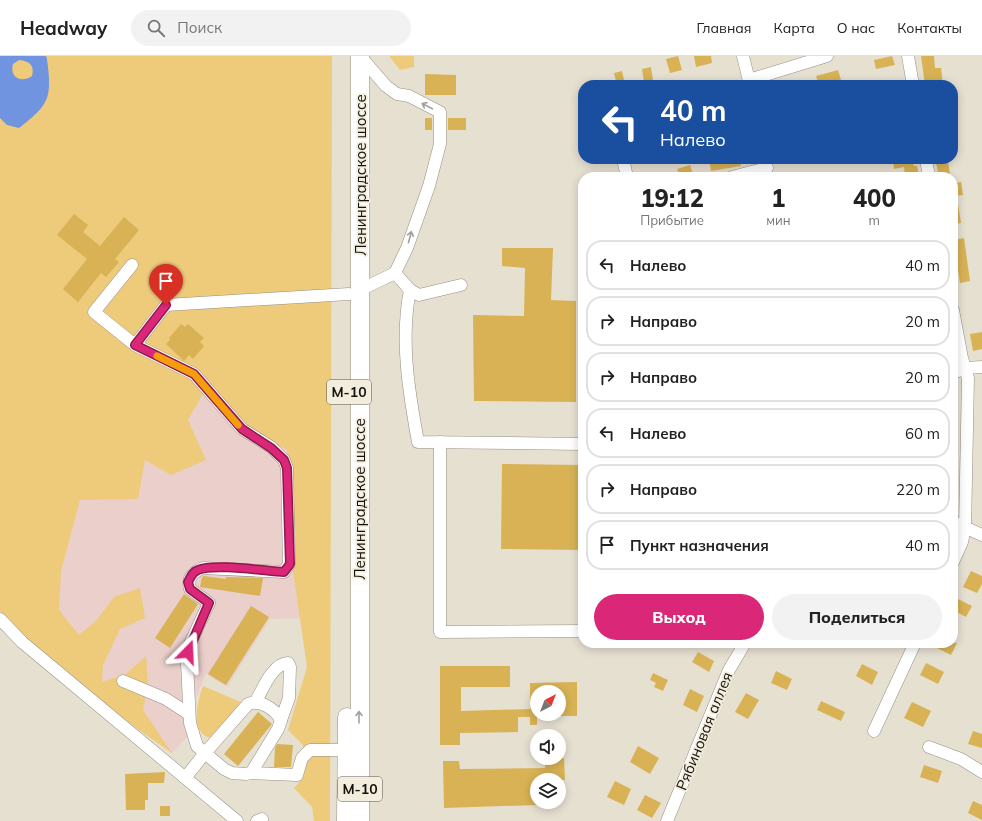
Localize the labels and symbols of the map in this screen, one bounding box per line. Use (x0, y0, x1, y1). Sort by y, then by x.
street label: Ленинградское шоссе (351, 94, 370, 256)
one-way arrow (421, 101, 433, 109)
one-way arrow (407, 231, 414, 244)
pin (149, 264, 183, 305)
road number: М-10 (327, 380, 371, 404)
street label: Ленинградское шоссе (350, 418, 369, 580)
position arrow (167, 631, 209, 673)
street label: Рябиновая аллея (672, 669, 736, 793)
north arrow (530, 685, 566, 721)
one-way arrow (355, 711, 363, 724)
road number: М-10 (338, 777, 382, 801)

